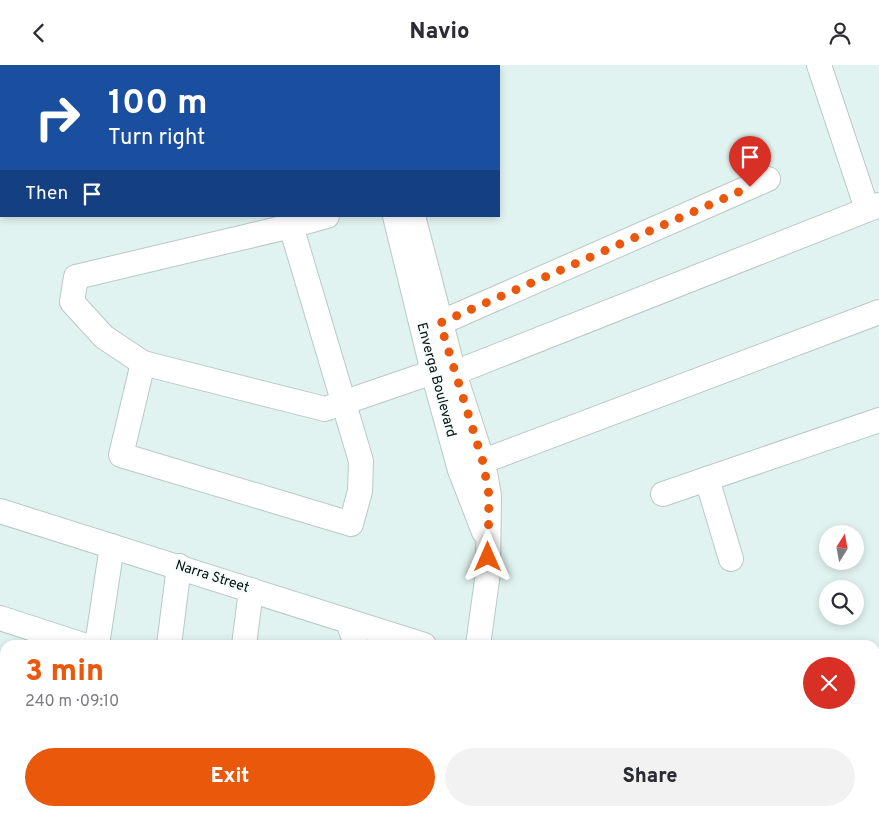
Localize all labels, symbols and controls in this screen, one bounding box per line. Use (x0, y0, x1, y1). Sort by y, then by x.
icon: back (25, 19, 53, 47)
text: Navio (410, 19, 469, 46)
icon: person (826, 19, 854, 47)
text: 100 m (108, 82, 208, 126)
icon: right (25, 85, 90, 150)
text: Turn right (108, 125, 205, 152)
pin (729, 136, 771, 187)
icon: arrive (736, 143, 764, 171)
icon: arrive (78, 180, 106, 208)
text: Then (25, 182, 68, 206)
street label: Enverga Boulevard (413, 321, 459, 439)
north arrow (819, 525, 864, 570)
map controls (819, 525, 864, 625)
position arrow (461, 530, 513, 582)
street label: Narra Street (173, 557, 251, 597)
button: search (819, 580, 864, 625)
text: 3 min (25, 654, 104, 691)
button: close (803, 657, 855, 709)
text: 240 m · 09:10 (25, 692, 119, 712)
button: Exit (25, 748, 435, 806)
button: Share (445, 748, 855, 806)

